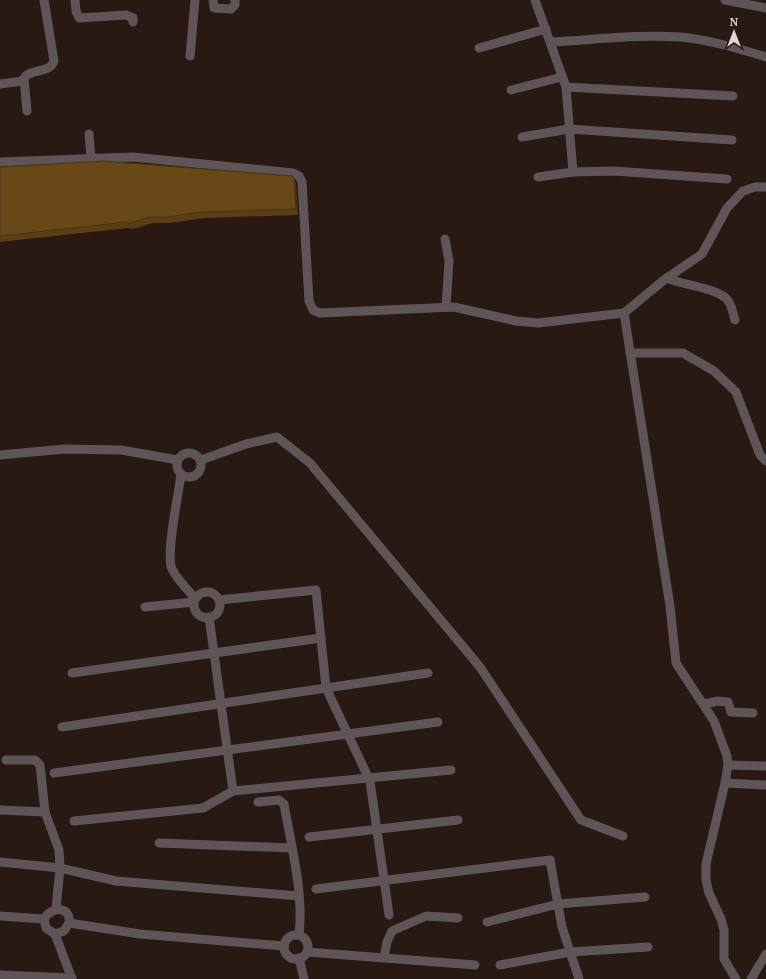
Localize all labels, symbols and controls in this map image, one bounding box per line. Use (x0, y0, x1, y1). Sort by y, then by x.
north arrow (714, 12, 754, 52)
text: N (730, 15, 739, 29)

